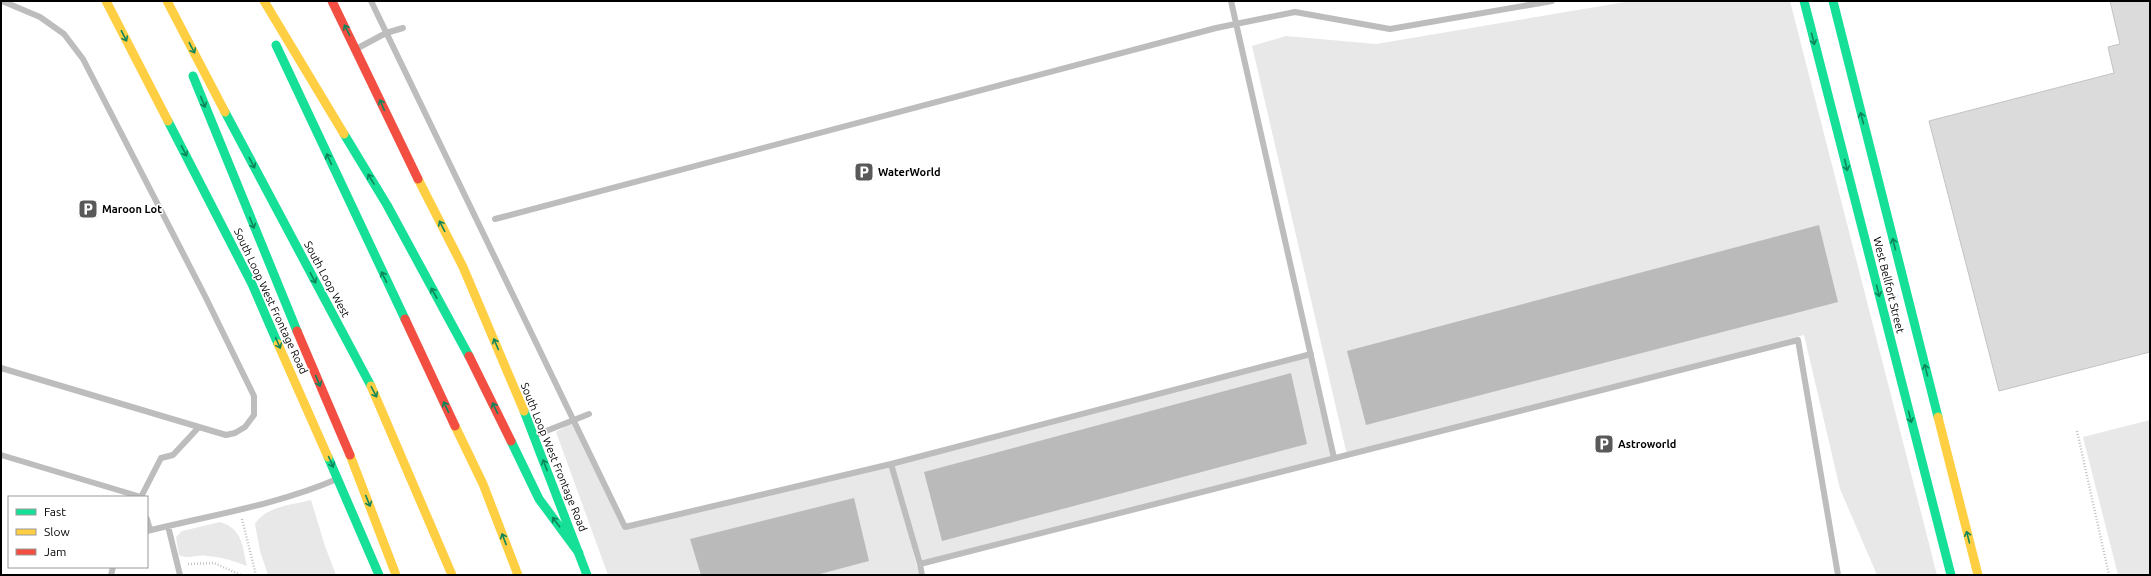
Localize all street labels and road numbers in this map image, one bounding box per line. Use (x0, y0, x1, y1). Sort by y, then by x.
street label: South Loop West Frontage Road (232, 226, 310, 376)
street label: West Bellfort Street (1871, 236, 1907, 335)
street label: South Loop West (302, 239, 352, 320)
street label: South Loop West Frontage Road (519, 381, 589, 533)

